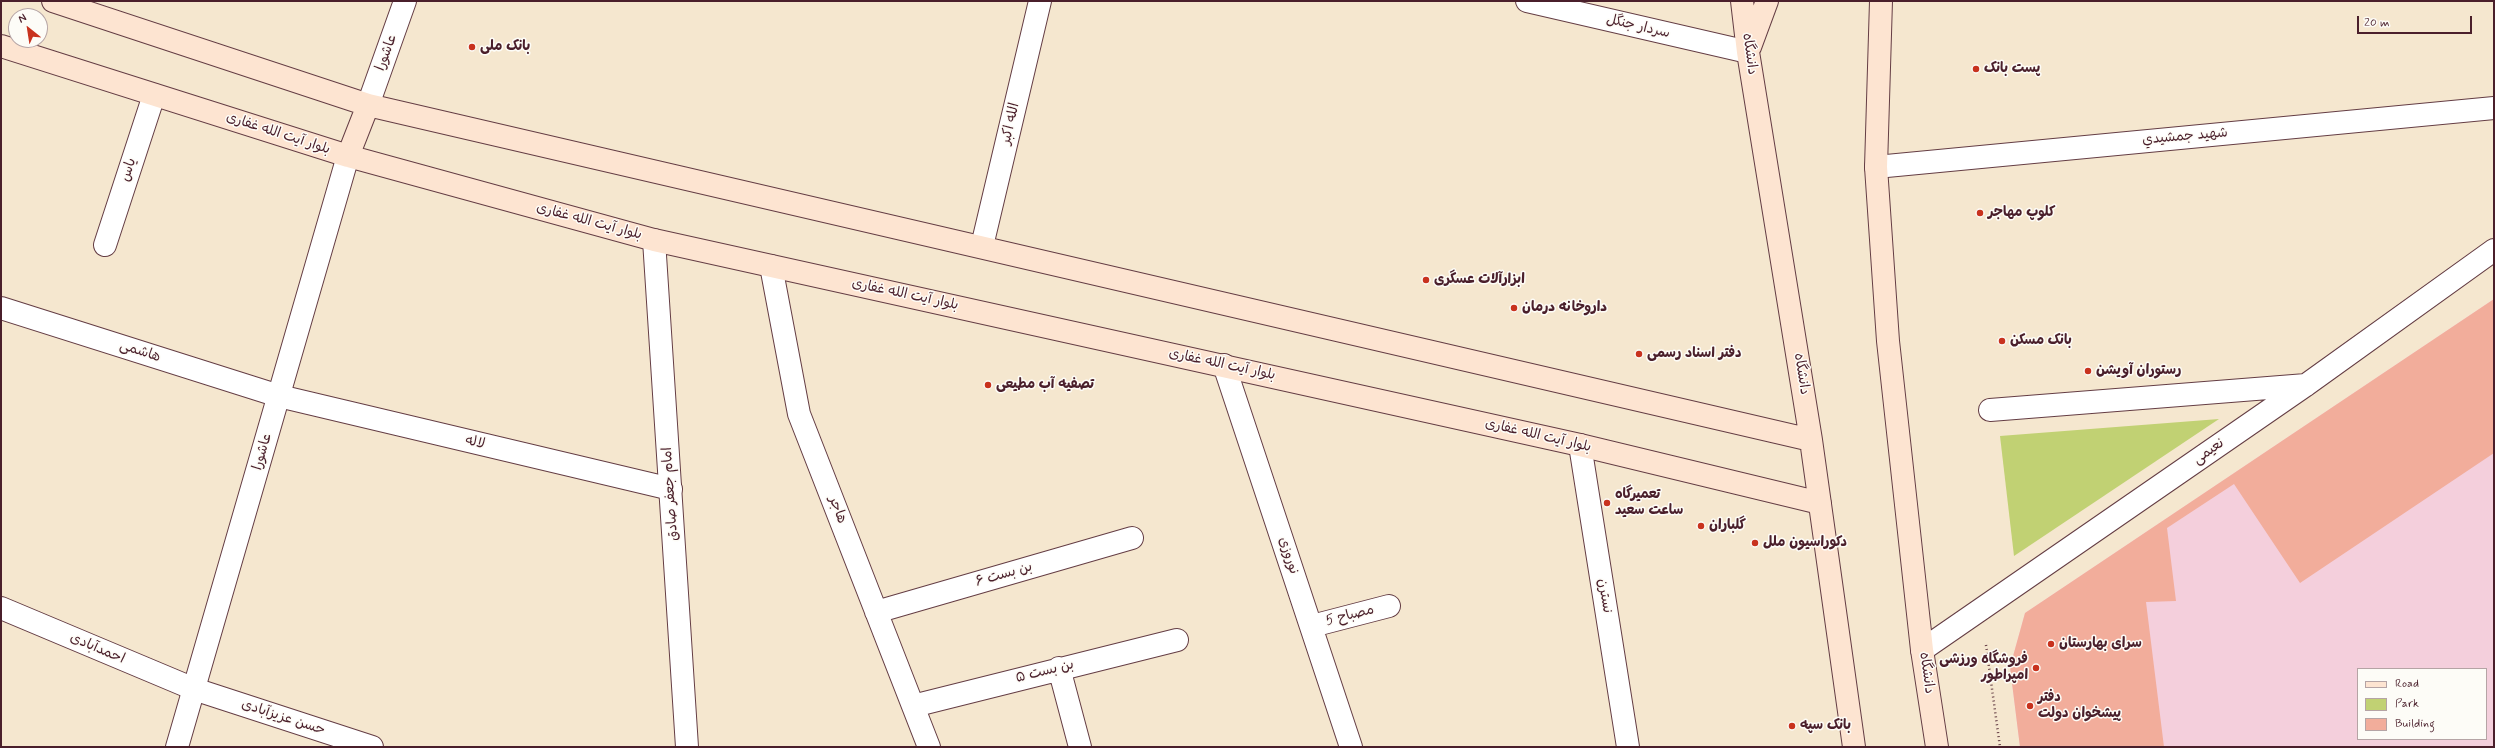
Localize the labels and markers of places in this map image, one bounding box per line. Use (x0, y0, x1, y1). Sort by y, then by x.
place label: بانک ملی (480, 39, 530, 55)
marker: بانک ملی (467, 42, 477, 52)
place label: پست بانک (1984, 61, 2040, 77)
marker: پست بانک (1971, 64, 1981, 74)
place label: کلوپ مهاجر (1988, 205, 2055, 221)
marker: کلوپ مهاجر (1975, 208, 1985, 218)
place label: ابزارآلات عسگری (1434, 272, 1525, 288)
marker: ابزارآلات عسگری (1421, 275, 1431, 285)
place label: داروخانه درمان (1522, 300, 1607, 316)
marker: داروخانه درمان (1509, 303, 1519, 313)
place label: بانک مسکن (2010, 333, 2072, 349)
marker: بانک مسکن (1997, 336, 2007, 346)
place label: دفتر اسناد رسمی (1647, 346, 1742, 362)
marker: دفتر اسناد رسمی (1634, 349, 1644, 359)
place label: رستوران آویشن (2096, 363, 2181, 379)
marker: رستوران آویشن (2083, 366, 2093, 376)
place label: تصفیه آب مطیعی (996, 377, 1094, 393)
marker: تصفیه آب مطیعی (983, 380, 993, 390)
place label: تعمیرگاه ساعت سعید (1615, 487, 1683, 520)
marker: تعمیرگاه ساعت سعید (1602, 498, 1612, 508)
place label: گلباران (1709, 518, 1746, 534)
marker: گلباران (1696, 521, 1706, 531)
place label: دکوراسیون ملل (1763, 535, 1847, 551)
marker: دکوراسیون ملل (1750, 538, 1760, 548)
place label: سرای بهارستان (2059, 636, 2142, 652)
marker: سرای بهارستان (2046, 639, 2056, 649)
place label: فروشگاه ورزشی امپراطور (1939, 652, 2028, 684)
marker: فروشگاه ورزشی امپراطور (2031, 663, 2041, 673)
place label: دفتر پیشخوان دولت (2038, 690, 2121, 722)
marker: دفتر پیشخوان دولت (2025, 701, 2035, 711)
place label: بانک سپه (1800, 718, 1851, 734)
marker: بانک سپه (1787, 721, 1797, 731)

